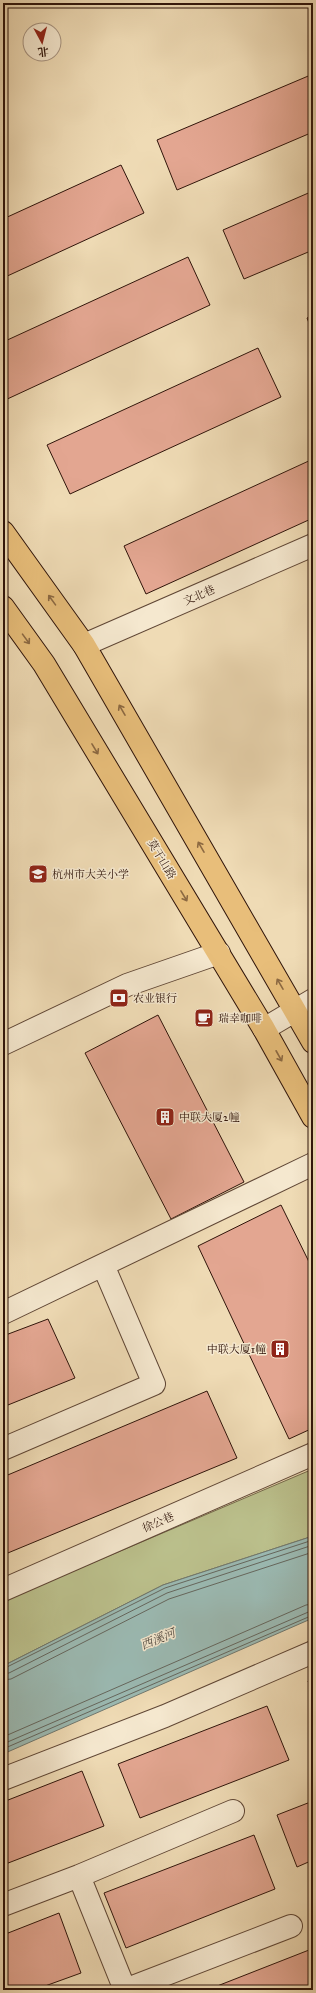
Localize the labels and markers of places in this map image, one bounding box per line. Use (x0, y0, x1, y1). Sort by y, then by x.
school or university icon: 杭州市大关小学 (27, 863, 49, 885)
place label: 杭州市大关小学 (52, 868, 129, 881)
bank icon: 农业银行 (108, 987, 130, 1009)
place label: 农业银行 (133, 992, 177, 1005)
cafe icon: 瑞幸咖啡 (193, 1007, 215, 1029)
place label: 瑞幸咖啡 (218, 1012, 262, 1025)
building icon: 中联大厦2幢 (154, 1106, 176, 1128)
place label: 中联大厦2幢 (179, 1111, 239, 1124)
building icon: 中联大厦1幢 (269, 1338, 291, 1360)
place label: 中联大厦1幢 (207, 1343, 266, 1356)

